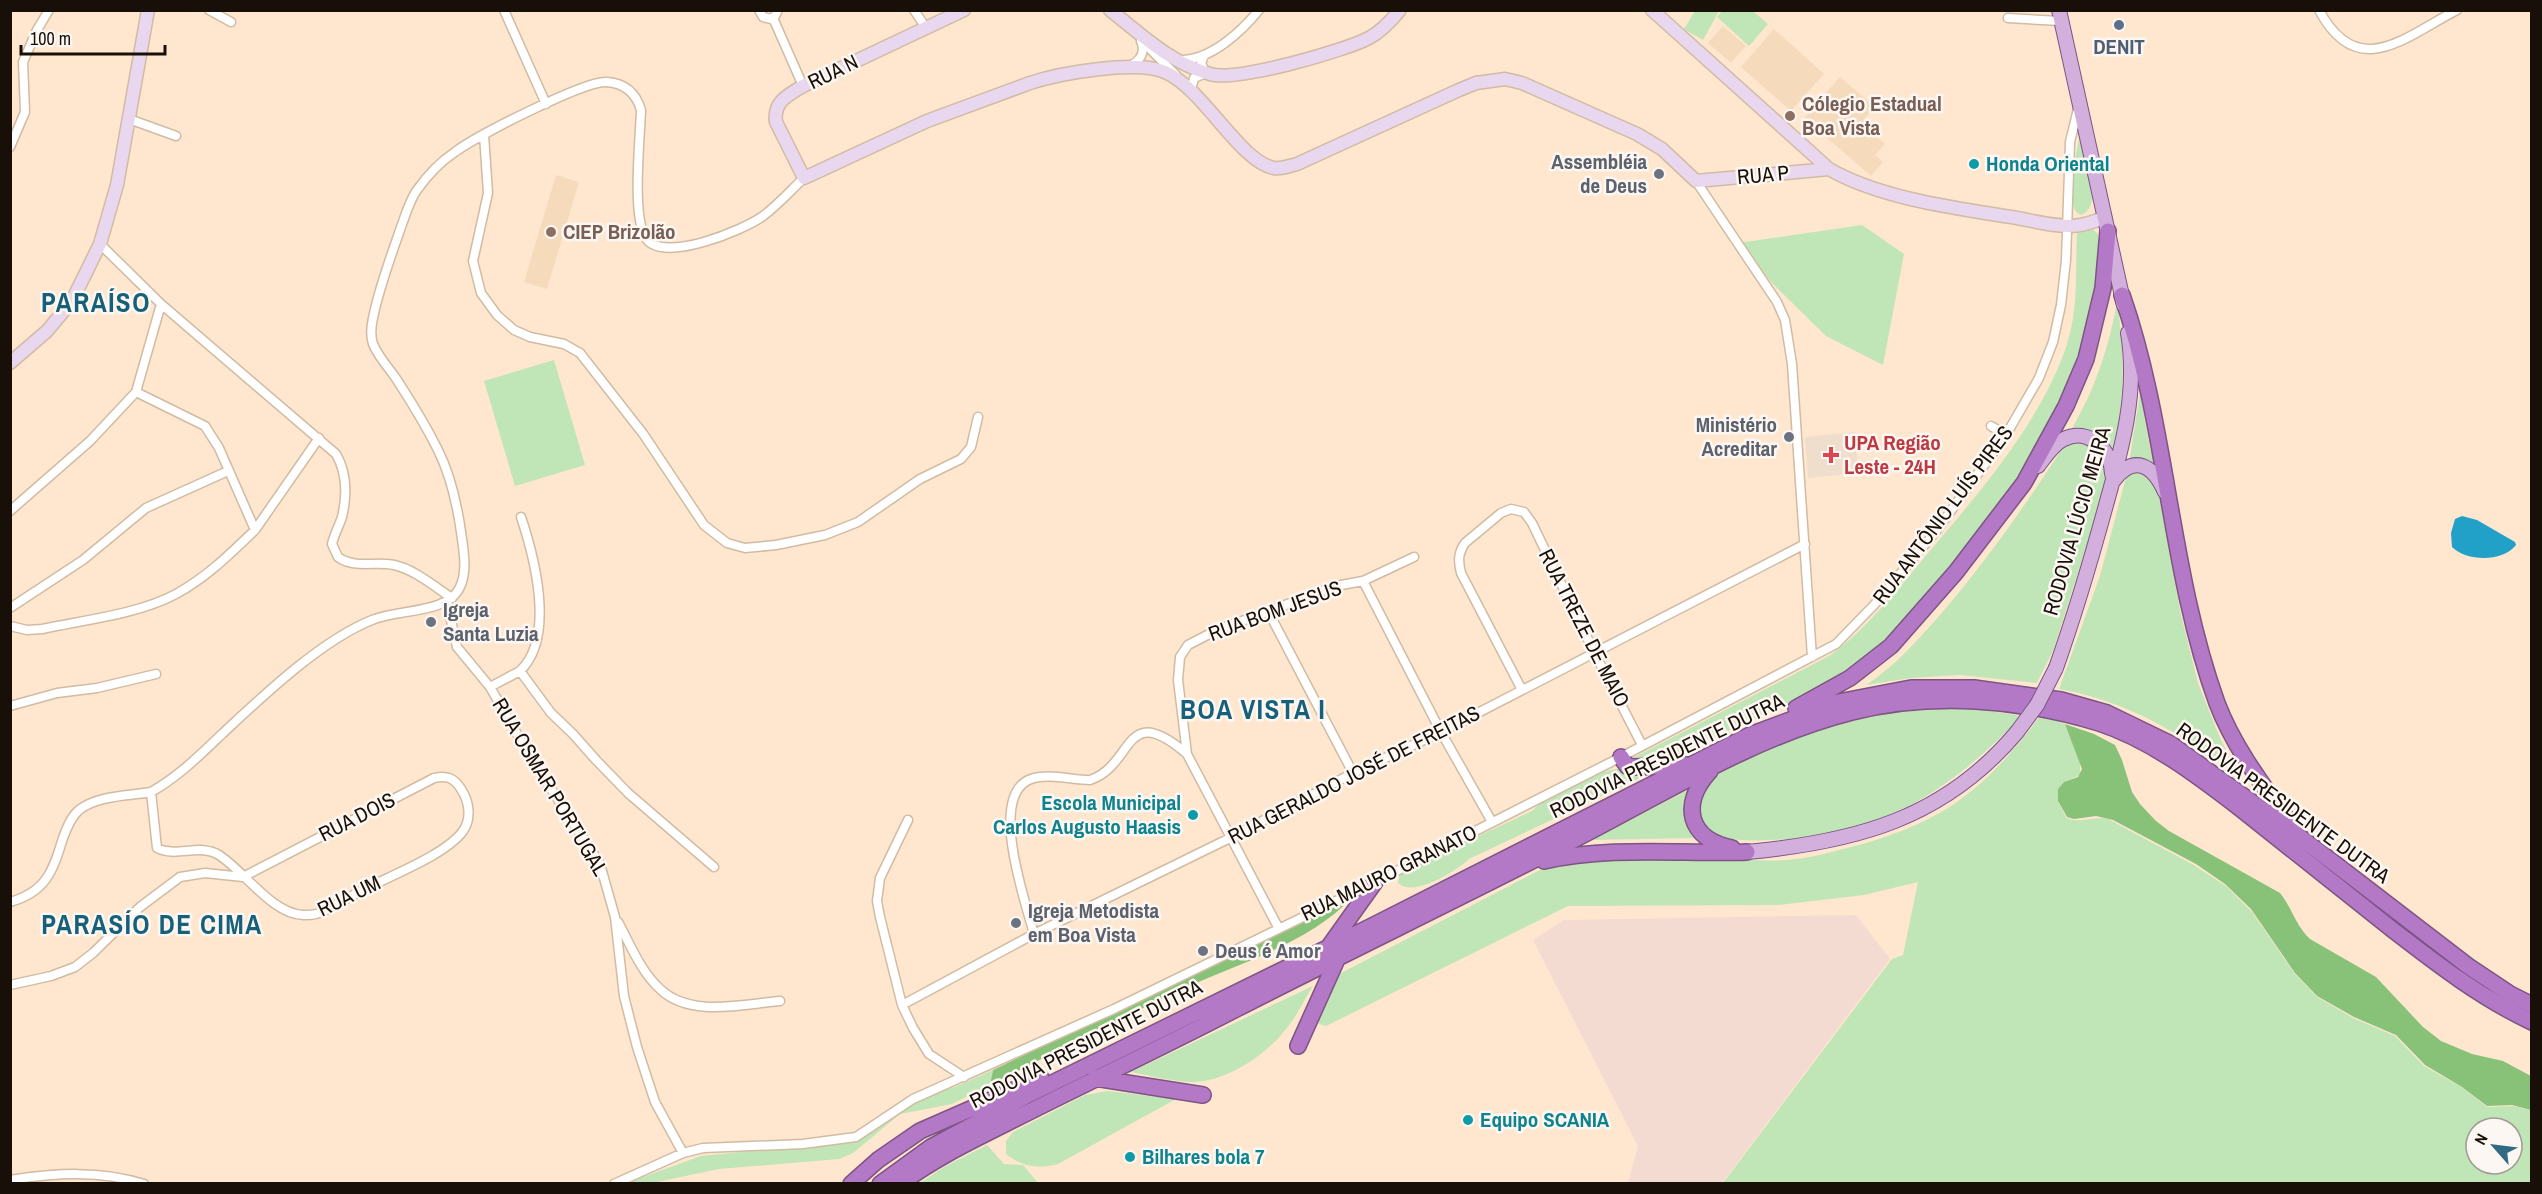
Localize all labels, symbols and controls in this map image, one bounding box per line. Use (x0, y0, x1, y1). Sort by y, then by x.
scale bar (21, 18, 165, 56)
marker: DENIT (2112, 18, 2126, 32)
text: 100 m (30, 26, 71, 51)
place label: DENIT (2093, 32, 2145, 61)
street label: RUA N (803, 47, 863, 96)
place label: Cólegio Estadual Boa Vista (1802, 89, 1942, 142)
marker: Cólegio Estadual Boa Vista (1783, 109, 1797, 123)
place label: Assembléia de Deus (1551, 147, 1647, 200)
place label: Honda Oriental (1986, 149, 2109, 178)
marker: Honda Oriental (1967, 157, 1981, 171)
street label: RUA P (1736, 158, 1790, 191)
marker: Assembléia de Deus (1652, 167, 1666, 181)
place label: CIEP Brizolão (563, 217, 676, 246)
marker: CIEP Brizolão (544, 225, 558, 239)
district label: PARAÍSO (41, 284, 151, 320)
place label: Ministério Acreditar (1696, 410, 1777, 463)
street label: RUA ANTÔNIO LUÍS PIRES (1866, 419, 2019, 610)
street label: RODOVIA LÚCIO MEIRA (2036, 423, 2118, 619)
place label: UPA Região Leste - 24H (1844, 428, 1941, 481)
marker: Ministério Acreditar (1782, 430, 1796, 444)
marker: UPA Região Leste - 24H (1822, 446, 1840, 464)
street label: RUA TREZE DE MAIO (1532, 544, 1637, 712)
street label: RUA BOM JESUS (1204, 573, 1345, 648)
place label: Igreja Santa Luzia (443, 595, 539, 648)
marker: Igreja Santa Luzia (424, 615, 438, 629)
street label: RODOVIA PRESIDENTE DUTRA (1545, 686, 1789, 825)
district label: BOA VISTA I (1180, 691, 1326, 727)
street label: RUA OSMAR PORTUGAL (486, 692, 615, 881)
street label: RUA GERALDO JOSÉ DE FREITAS (1223, 698, 1485, 851)
street label: RODOVIA PRESIDENTE DUTRA (2171, 715, 2396, 890)
street label: RUA DOIS (314, 785, 400, 848)
place label: Escola Municipal Carlos Augusto Haasis (993, 788, 1181, 841)
marker: Escola Municipal Carlos Augusto Haasis (1186, 808, 1200, 822)
street label: RUA MAURO GRANATO (1296, 817, 1482, 928)
street label: RUA UM (312, 868, 385, 923)
place label: Igreja Metodista em Boa Vista (1028, 896, 1160, 949)
district label: PARASÍO DE CIMA (41, 906, 263, 942)
marker: Igreja Metodista em Boa Vista (1009, 916, 1023, 930)
place label: Deus é Amor (1215, 936, 1321, 965)
marker: Deus é Amor (1196, 944, 1210, 958)
street label: RODOVIA PRESIDENTE DUTRA (965, 972, 1207, 1115)
place label: Equipo SCANIA (1480, 1105, 1610, 1134)
marker: Equipo SCANIA (1461, 1113, 1475, 1127)
north arrow (2464, 1116, 2524, 1176)
text: N (2469, 1130, 2493, 1148)
place label: Bilhares bola 7 (1142, 1142, 1265, 1171)
marker: Bilhares bola 7 (1123, 1150, 1137, 1164)

